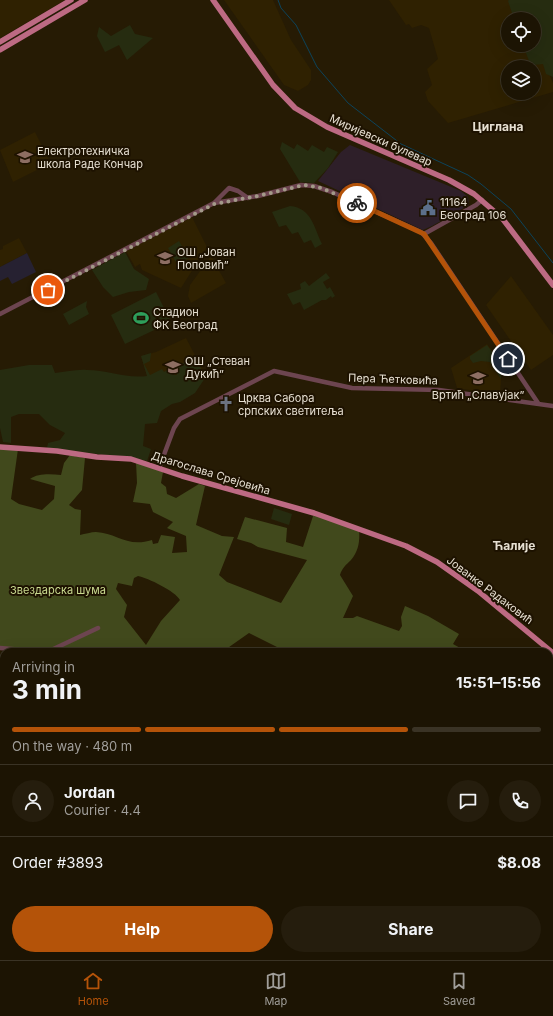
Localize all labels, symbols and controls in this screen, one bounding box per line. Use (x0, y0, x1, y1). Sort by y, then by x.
map controls (501, 12, 541, 100)
button: locate (501, 12, 541, 52)
button: layers (501, 60, 541, 100)
street label: Миријевски булевар (328, 111, 435, 169)
district label: Циглана (473, 119, 523, 134)
place label: Електротехничка школа Раде Кончар (37, 144, 143, 171)
school or university icon: Електротехничка школа Раде Кончар (16, 148, 34, 166)
courier (337, 183, 377, 223)
icon: bike (346, 192, 368, 214)
place label: 11164 Београд 106 (440, 195, 507, 222)
public building icon: 11164 Београд 106 (419, 199, 437, 217)
place label: ОШ „Јован Поповић” (177, 245, 235, 272)
school or university icon: ОШ „Јован Поповић” (156, 249, 174, 267)
pin (31, 273, 65, 307)
icon: bag (37, 279, 59, 301)
place label: Стадион ФК Београд (153, 305, 218, 332)
sports icon: Стадион ФК Београд (132, 309, 150, 327)
pin (491, 342, 525, 376)
icon: home (497, 348, 519, 370)
place label: ОШ „Стеван Дукић” (185, 354, 250, 381)
school or university icon: ОШ „Стеван Дукић” (164, 358, 182, 376)
school or university icon: Вртић „Славујак” (469, 369, 487, 387)
street label: Пера Ћетковића (348, 370, 438, 388)
place label: Вртић „Славујак” (432, 388, 524, 402)
place label: Црква Сабора српских светитеља (238, 391, 344, 418)
church icon: Црква Сабора српских светитеља (217, 395, 235, 413)
street label: Драгослава Срејовића (150, 448, 272, 498)
district label: Ћалије (493, 538, 535, 553)
street label: Јованке Радаковић (444, 553, 536, 627)
park label: Звездарска шума (10, 583, 106, 597)
text: Arriving in (12, 659, 75, 675)
text: 15:51–15:56 (456, 673, 541, 692)
text: 3 min (12, 674, 82, 705)
text: On the way · 480 m (12, 738, 132, 754)
button: person (12, 780, 54, 822)
button: chat (447, 780, 489, 822)
button: phone (499, 780, 541, 822)
text: Jordan (64, 783, 115, 802)
text: Courier · 4.4 (64, 802, 141, 818)
text: Order #3893 (12, 853, 103, 872)
text: $8.08 (497, 853, 541, 872)
button: Help (12, 906, 273, 952)
button: Share (281, 906, 541, 952)
tab: Home (78, 970, 109, 1008)
tab: Map (264, 970, 287, 1008)
tab: Saved (443, 970, 475, 1008)

